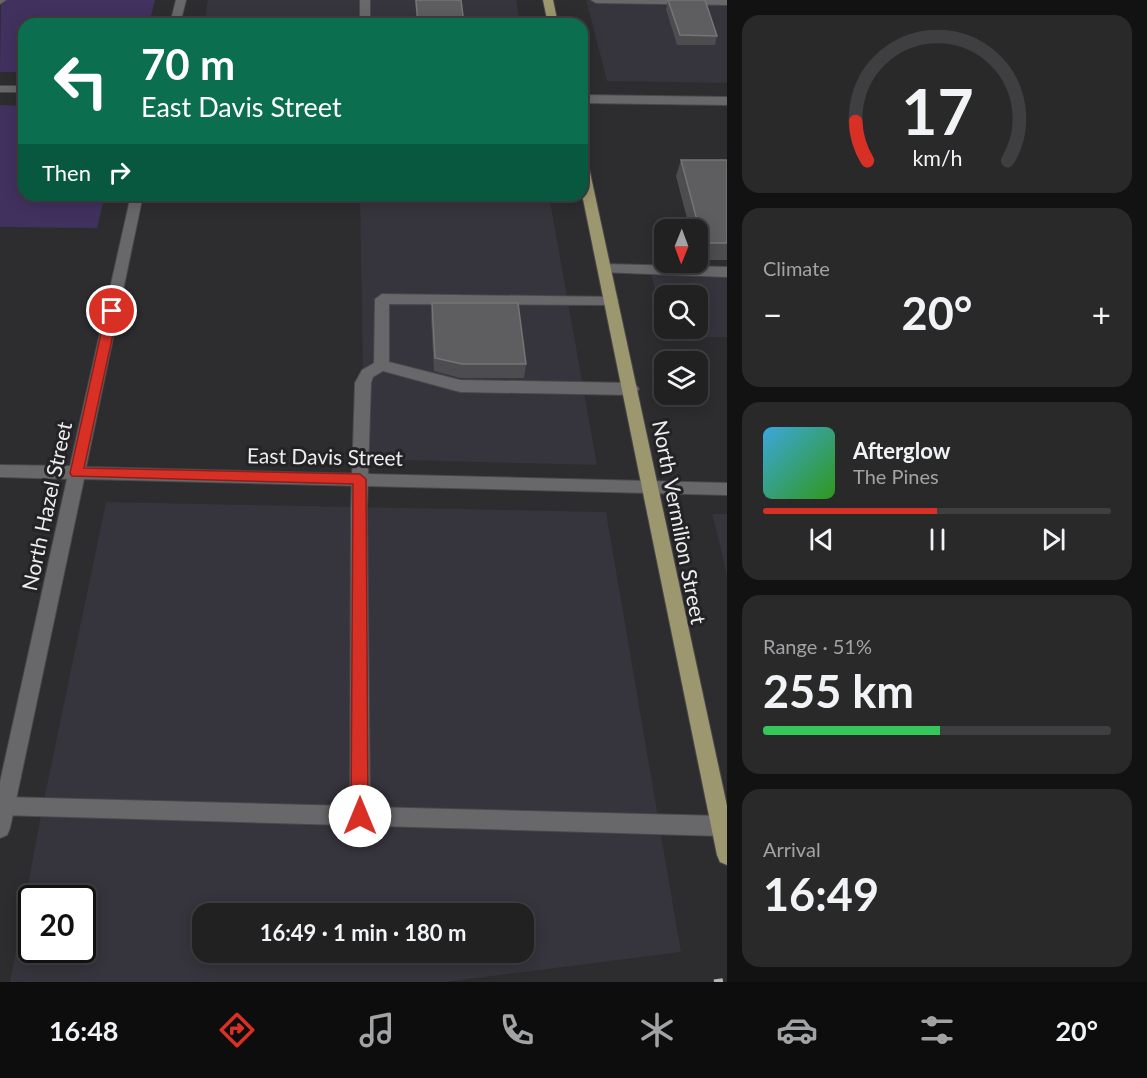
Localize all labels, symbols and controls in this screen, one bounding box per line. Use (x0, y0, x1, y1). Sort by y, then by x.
text: 70 m (141, 39, 235, 89)
icon: left (42, 42, 120, 120)
text: 17 (901, 73, 973, 148)
text: East Davis Street (141, 90, 342, 123)
text: km/h (912, 146, 962, 172)
icon: right (103, 156, 136, 189)
text: Then (42, 159, 91, 186)
north arrow (654, 219, 708, 273)
map controls (654, 219, 708, 405)
text: Climate (763, 256, 830, 280)
pin (86, 285, 137, 336)
button: search (654, 285, 708, 339)
text: 20° (902, 286, 972, 340)
icon: arrive (95, 294, 128, 327)
text: − (763, 294, 782, 334)
text: + (1092, 294, 1111, 334)
button: layers (654, 351, 708, 405)
street label: North Vermilion Street (648, 418, 712, 626)
street label: North Hazel Street (16, 419, 76, 593)
text: Afterglow (853, 437, 950, 464)
street label: East Davis Street (247, 442, 404, 470)
text: The Pines (853, 464, 939, 488)
icon: previous (805, 523, 838, 556)
icon: pause (921, 523, 954, 556)
icon: next (1037, 523, 1070, 556)
text: Range · 51% (763, 634, 872, 658)
text: 255 km (763, 664, 914, 718)
position arrow (328, 784, 392, 848)
text: Arrival (763, 837, 821, 861)
text: 16:49 (763, 867, 879, 921)
speed limit sign: 20 (18, 885, 96, 963)
text: 16:49 · 1 min · 180 m (260, 919, 466, 946)
icon: directions (216, 1009, 258, 1051)
icon: music (356, 1009, 398, 1051)
icon: phone (496, 1009, 538, 1051)
icon: climate (636, 1009, 678, 1051)
icon: car (776, 1009, 818, 1051)
icon: filters (916, 1009, 958, 1051)
text: 16:48 (49, 1014, 119, 1047)
text: 20° (1055, 1014, 1098, 1047)

